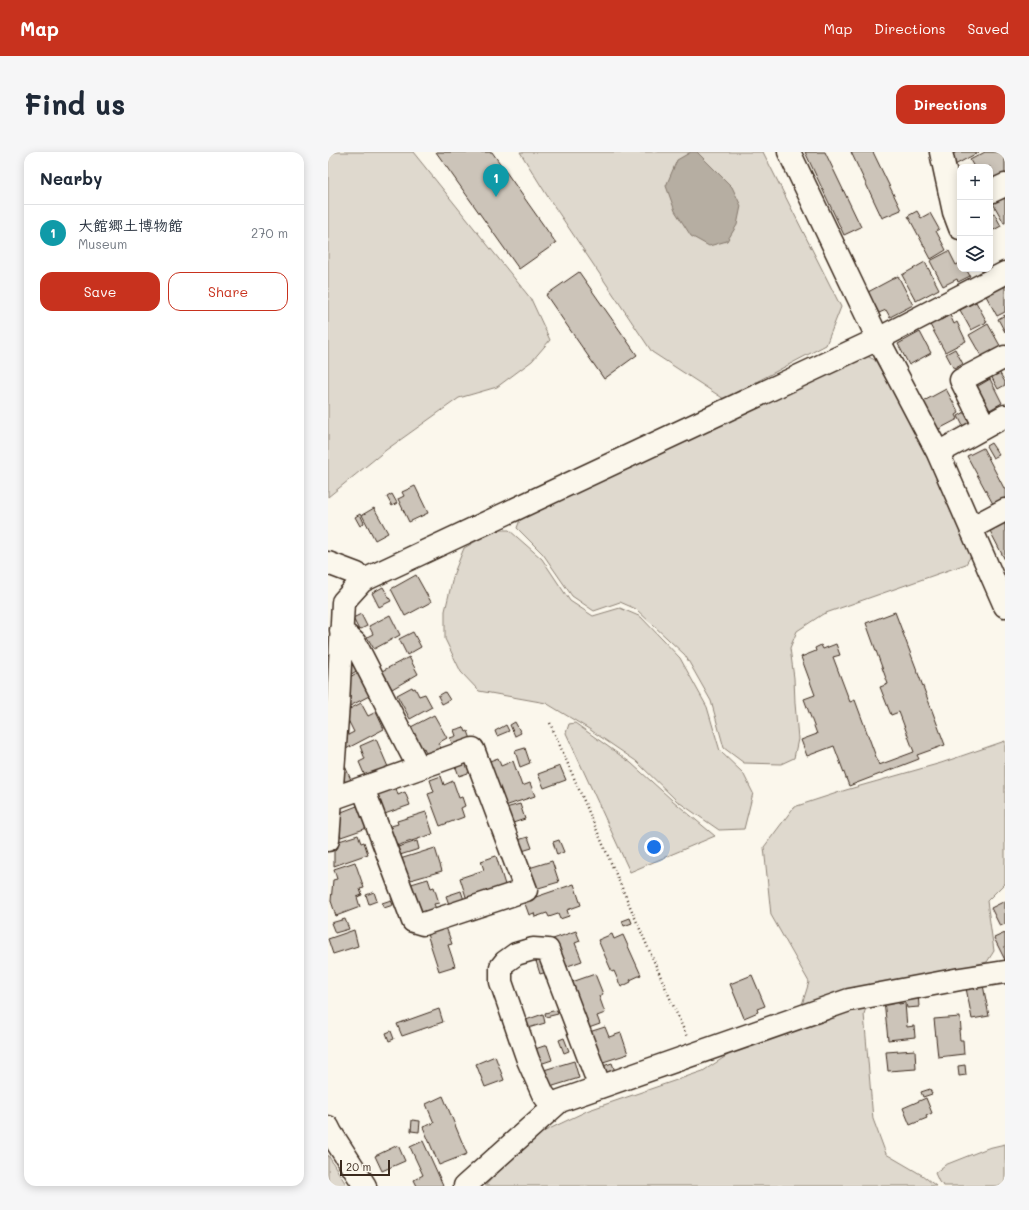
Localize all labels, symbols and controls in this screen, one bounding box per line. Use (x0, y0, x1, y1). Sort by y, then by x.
text: Map (20, 16, 59, 41)
text: Map (824, 19, 852, 38)
text: Directions (874, 19, 945, 38)
text: Saved (967, 19, 1009, 38)
button: Directions (896, 85, 1005, 124)
text: Find us (24, 86, 125, 122)
pin: 1 (483, 164, 509, 197)
map controls (957, 164, 993, 272)
button: + (957, 164, 993, 200)
text: Nearby (40, 167, 102, 189)
button: − (957, 200, 993, 236)
text: 大館郷土博物館 (78, 215, 183, 235)
text: 1 (50, 224, 56, 241)
text: 270 m (251, 224, 288, 241)
text: Museum (78, 235, 127, 252)
button: layers (957, 236, 993, 272)
button: Save (40, 272, 160, 311)
button: Share (168, 272, 288, 311)
your location (644, 837, 664, 857)
scale bar (340, 1158, 390, 1177)
text: 20 m (346, 1159, 371, 1174)

